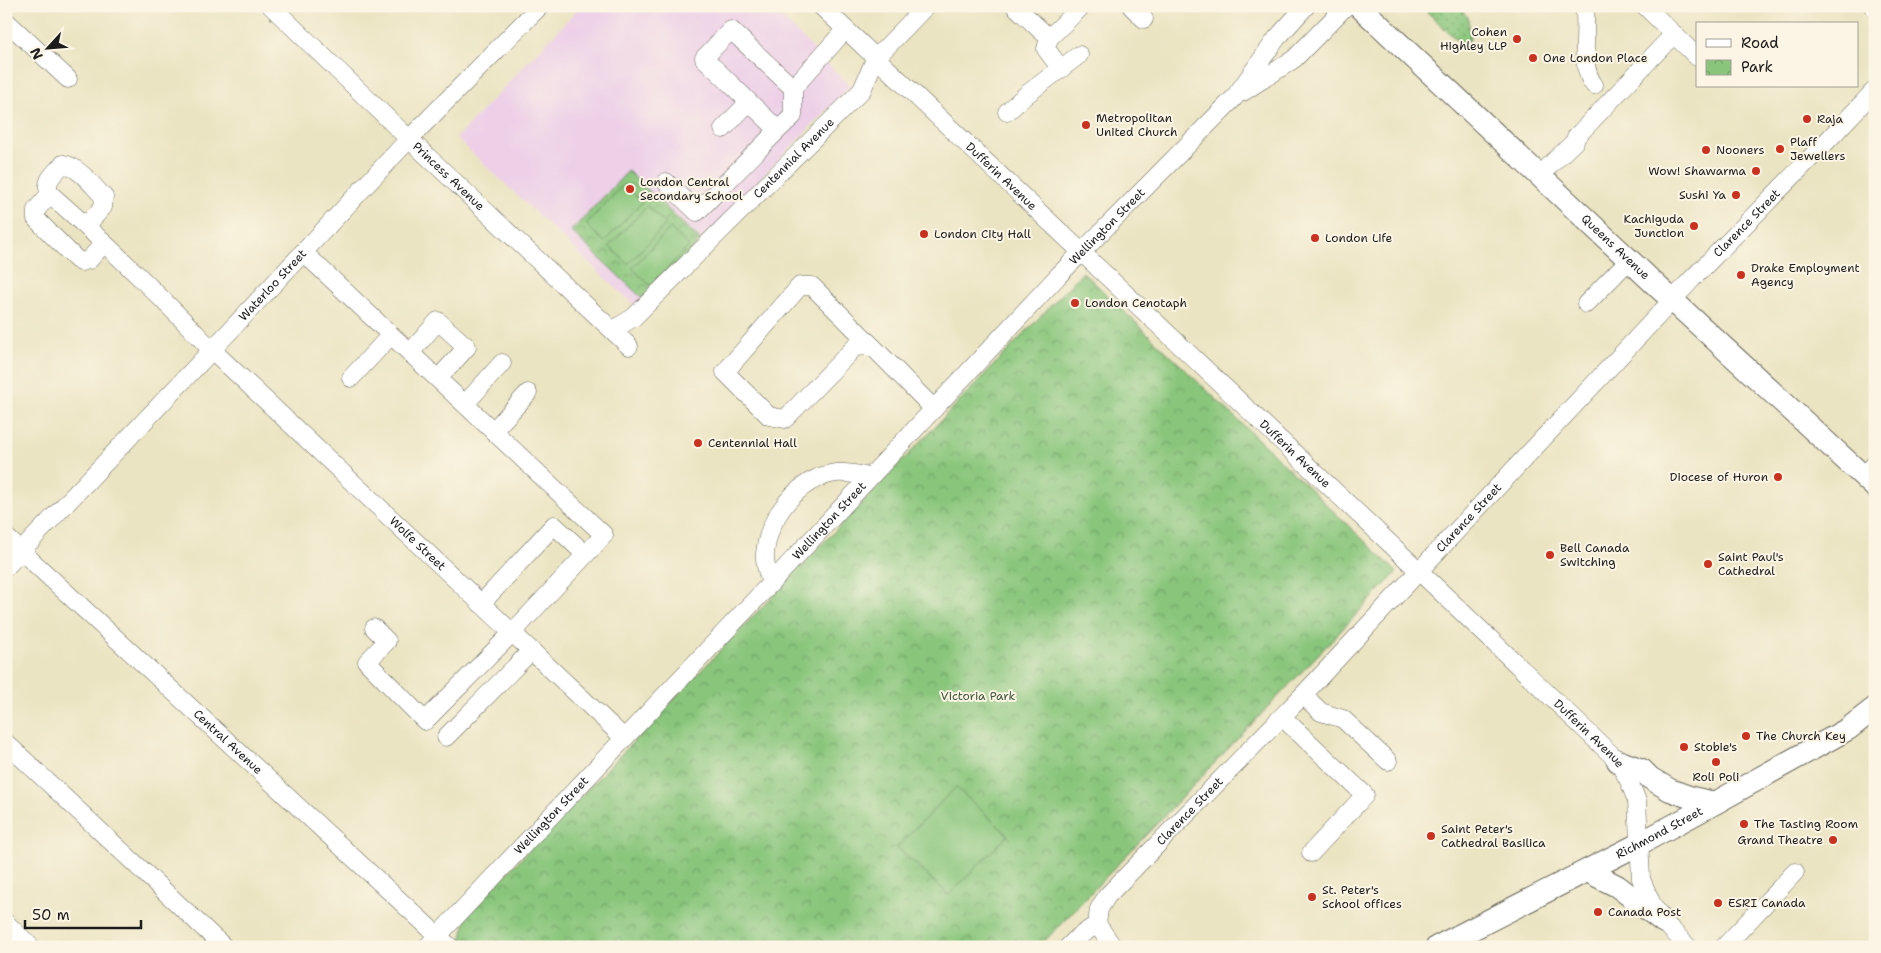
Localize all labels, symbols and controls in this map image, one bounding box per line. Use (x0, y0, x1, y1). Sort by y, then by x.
north arrow (22, 22, 72, 72)
legend (1696, 22, 1858, 88)
place label: Cohen Highley LLP (1440, 24, 1507, 54)
marker: Cohen Highley LLP (1511, 33, 1523, 45)
text: Road (1741, 33, 1779, 53)
text: N (26, 45, 47, 63)
place label: One London Place (1543, 50, 1648, 66)
marker: One London Place (1527, 52, 1539, 64)
text: Park (1741, 57, 1773, 77)
place label: Metropolitan United Church (1096, 110, 1177, 140)
place label: Raja (1817, 111, 1844, 127)
marker: Raja (1801, 113, 1813, 125)
street label: Centennial Avenue (750, 114, 838, 202)
marker: Metropolitan United Church (1080, 119, 1092, 131)
place label: Plaff Jewellers (1790, 134, 1846, 164)
street label: Princess Avenue (409, 138, 488, 214)
street label: Dufferin Avenue (962, 139, 1040, 214)
place label: Nooners (1716, 142, 1765, 158)
marker: Plaff Jewellers (1774, 143, 1786, 155)
marker: Nooners (1700, 144, 1712, 156)
place label: Wow! Shawarma (1648, 163, 1747, 179)
marker: Wow! Shawarma (1750, 165, 1762, 177)
place label: London Central Secondary School (640, 174, 743, 204)
marker: London Central Secondary School (624, 183, 636, 195)
street label: Wellington Street (1066, 185, 1149, 268)
street label: Clarence Street (1710, 186, 1784, 261)
place label: Sushi Ya (1679, 187, 1727, 203)
marker: Sushi Ya (1730, 189, 1742, 201)
street label: Queens Avenue (1578, 211, 1653, 283)
place label: Kachiguda Junction (1624, 211, 1685, 241)
marker: Kachiguda Junction (1688, 220, 1700, 232)
place label: London City Hall (934, 226, 1031, 242)
marker: London City Hall (918, 228, 930, 240)
place label: London Life (1325, 230, 1392, 246)
marker: London Life (1309, 232, 1321, 244)
street label: Waterloo Street (235, 246, 310, 324)
place label: Drake Employment Agency (1751, 260, 1860, 290)
marker: Drake Employment Agency (1735, 269, 1747, 281)
place label: London Cenotaph (1085, 295, 1187, 311)
marker: London Cenotaph (1069, 297, 1081, 309)
street label: Dufferin Avenue (1256, 416, 1334, 491)
place label: Centennial Hall (708, 435, 797, 451)
marker: Centennial Hall (692, 437, 704, 449)
place label: Diocese of Huron (1670, 469, 1768, 485)
marker: Diocese of Huron (1772, 471, 1784, 483)
street label: Wellington Street (789, 478, 870, 563)
street label: Clarence Street (1432, 480, 1505, 556)
street label: Wolfe Street (386, 513, 449, 574)
place label: Bell Canada Switching (1560, 540, 1630, 570)
marker: Bell Canada Switching (1544, 549, 1556, 561)
place label: Saint Paul's Cathedral (1718, 549, 1784, 579)
marker: Saint Paul's Cathedral (1702, 558, 1714, 570)
park label: Victoria Park (941, 688, 1016, 704)
street label: Dufferin Avenue (1550, 696, 1628, 771)
street label: Central Avenue (190, 706, 266, 778)
place label: The Church Key (1756, 728, 1846, 744)
marker: The Church Key (1740, 730, 1752, 742)
place label: Stobie's (1694, 739, 1737, 755)
marker: Stobie's (1678, 741, 1690, 753)
marker: Roli Poli (1710, 756, 1722, 768)
place label: Roli Poli (1693, 769, 1739, 785)
street label: Wellington Street (511, 773, 592, 858)
street label: Clarence Street (1153, 774, 1227, 849)
street label: Richmond Street (1613, 803, 1706, 863)
place label: The Tasting Room (1754, 816, 1858, 832)
marker: The Tasting Room (1738, 818, 1750, 830)
place label: Saint Peter's Cathedral Basilica (1441, 821, 1546, 851)
marker: Saint Peter's Cathedral Basilica (1425, 830, 1437, 842)
place label: Grand Theatre (1737, 832, 1823, 848)
marker: Grand Theatre (1827, 834, 1839, 846)
place label: St. Peter's School offices (1322, 882, 1402, 912)
marker: St. Peter's School offices (1306, 891, 1318, 903)
place label: ESRI Canada (1728, 895, 1806, 911)
marker: ESRI Canada (1712, 897, 1724, 909)
scale bar (25, 898, 141, 930)
place label: Canada Post (1608, 904, 1681, 920)
text: 50 m (32, 905, 70, 925)
marker: Canada Post (1592, 906, 1604, 918)

